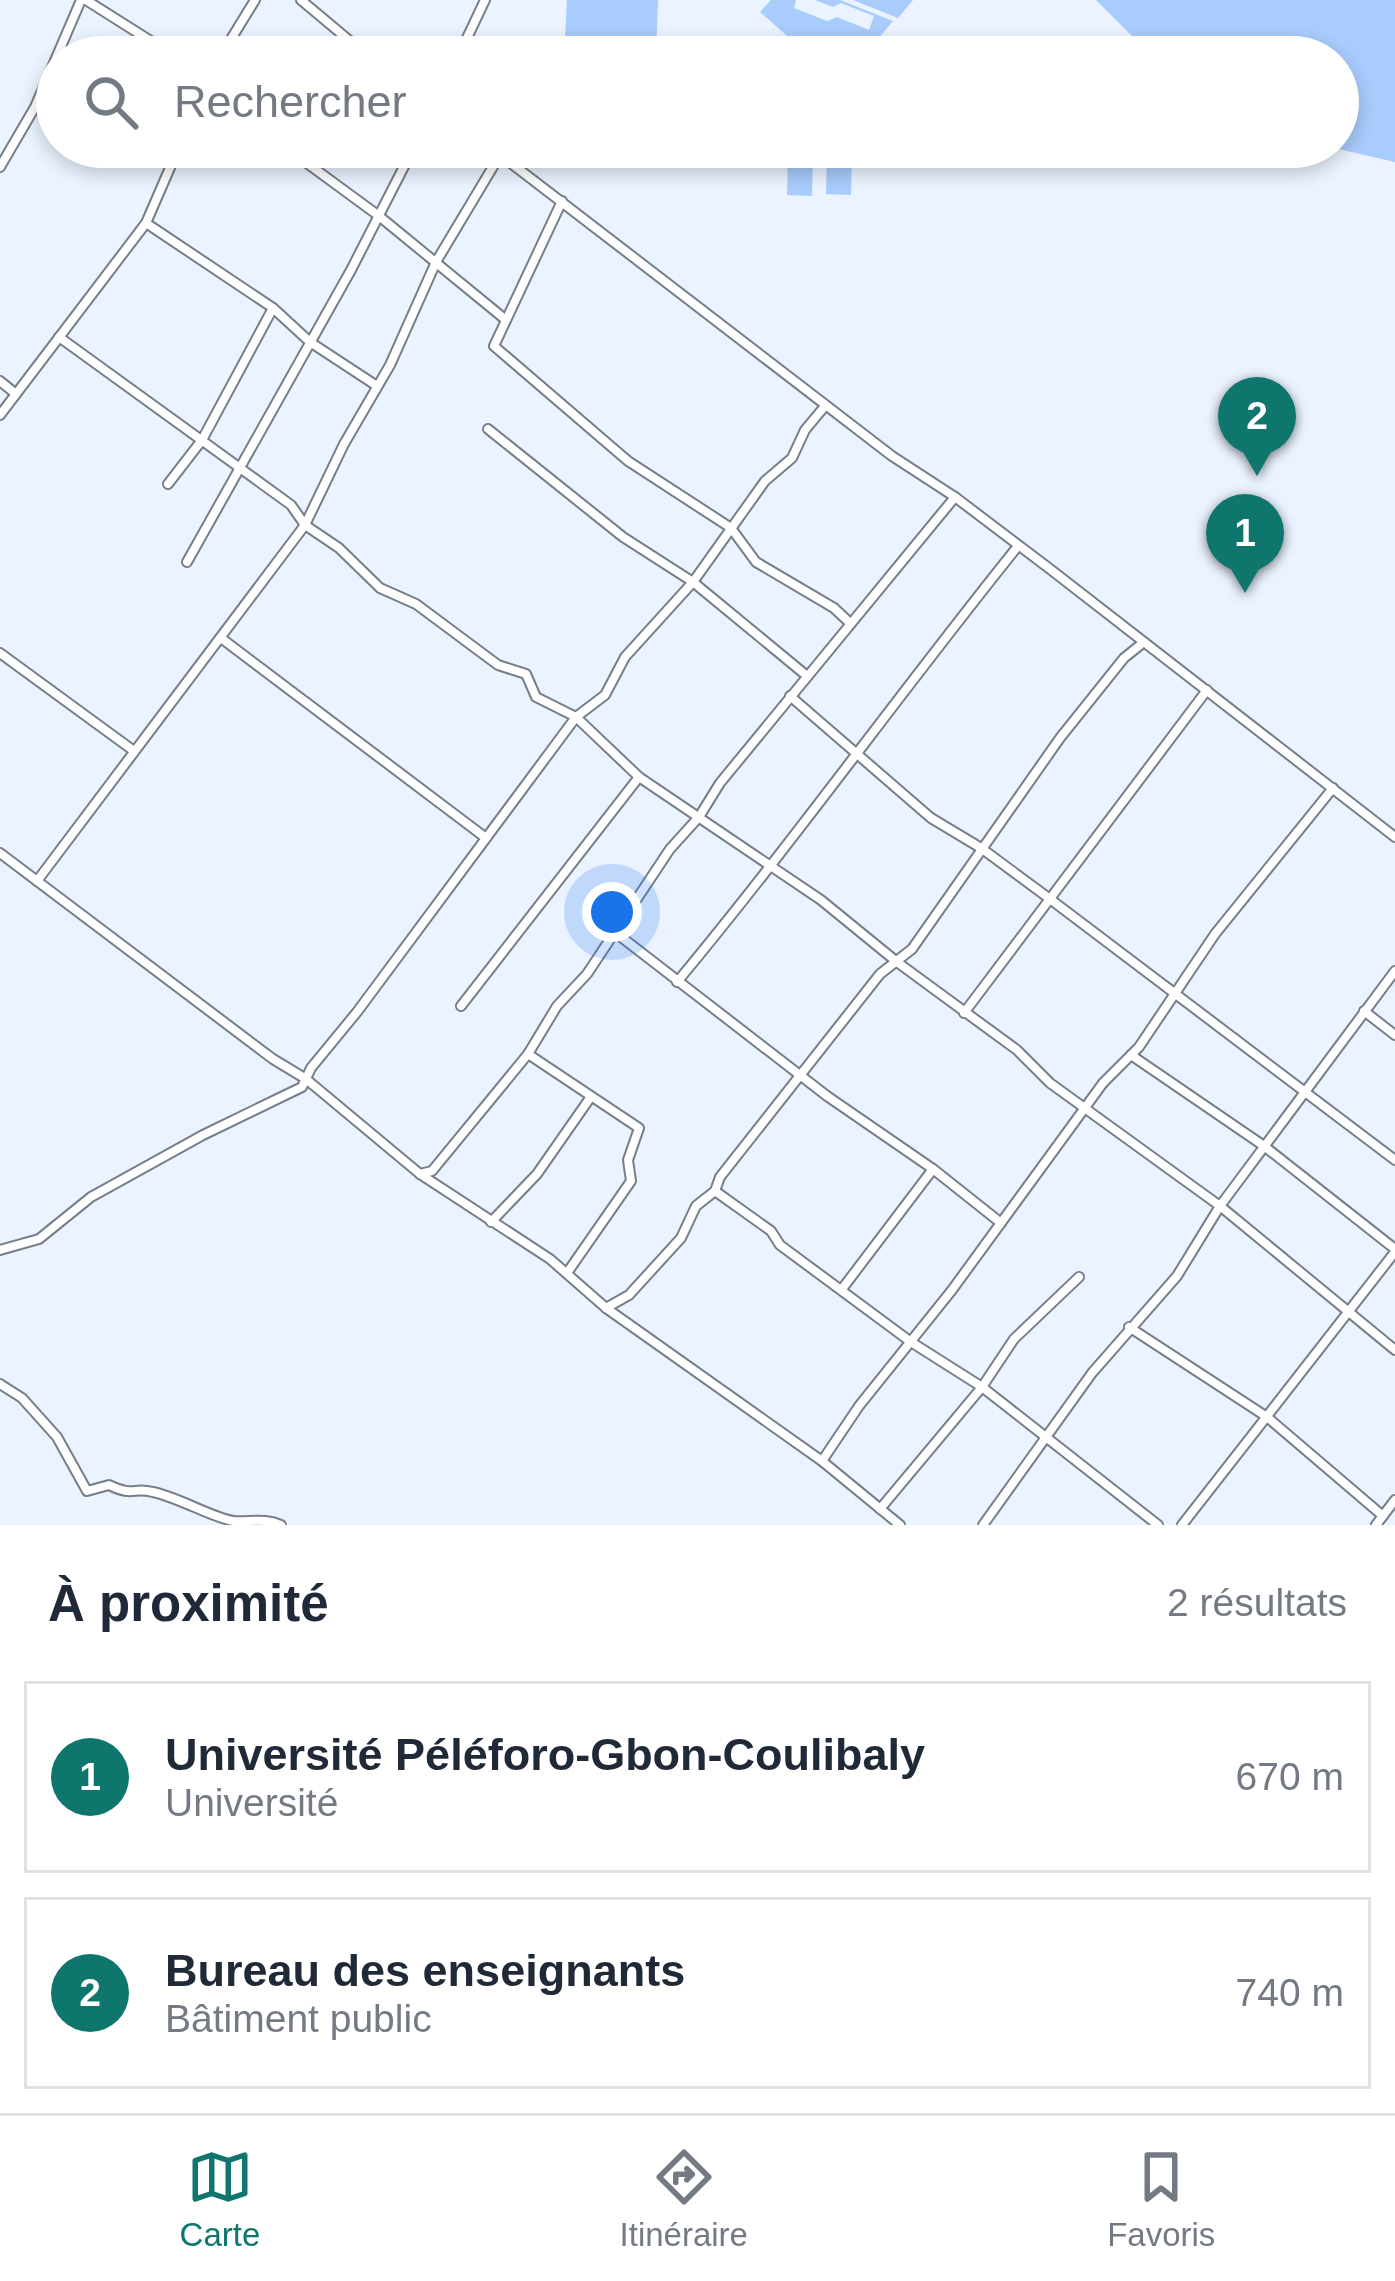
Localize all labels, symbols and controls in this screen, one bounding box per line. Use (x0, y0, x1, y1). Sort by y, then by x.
search box (36, 36, 1359, 168)
icon: search (78, 69, 144, 135)
text: Rechercher (174, 76, 407, 127)
pin: 2 (1218, 377, 1296, 476)
pin: 1 (1206, 494, 1284, 593)
your location (582, 882, 642, 942)
text: À proximité (48, 1575, 329, 1632)
text: 2 résultats (1167, 1581, 1347, 1624)
text: Université Péléforo-Gbon-Coulibaly (165, 1729, 925, 1780)
text: 1 (79, 1755, 101, 1798)
text: 670 m (1236, 1755, 1344, 1798)
text: Université (165, 1781, 338, 1824)
text: Bureau des enseignants (165, 1945, 685, 1996)
text: 2 (79, 1971, 101, 2014)
text: 740 m (1236, 1971, 1344, 2014)
text: Bâtiment public (165, 1997, 432, 2040)
tab: Carte (180, 2144, 260, 2254)
tab: Itinéraire (620, 2144, 748, 2254)
tab: Favoris (1107, 2144, 1215, 2254)

